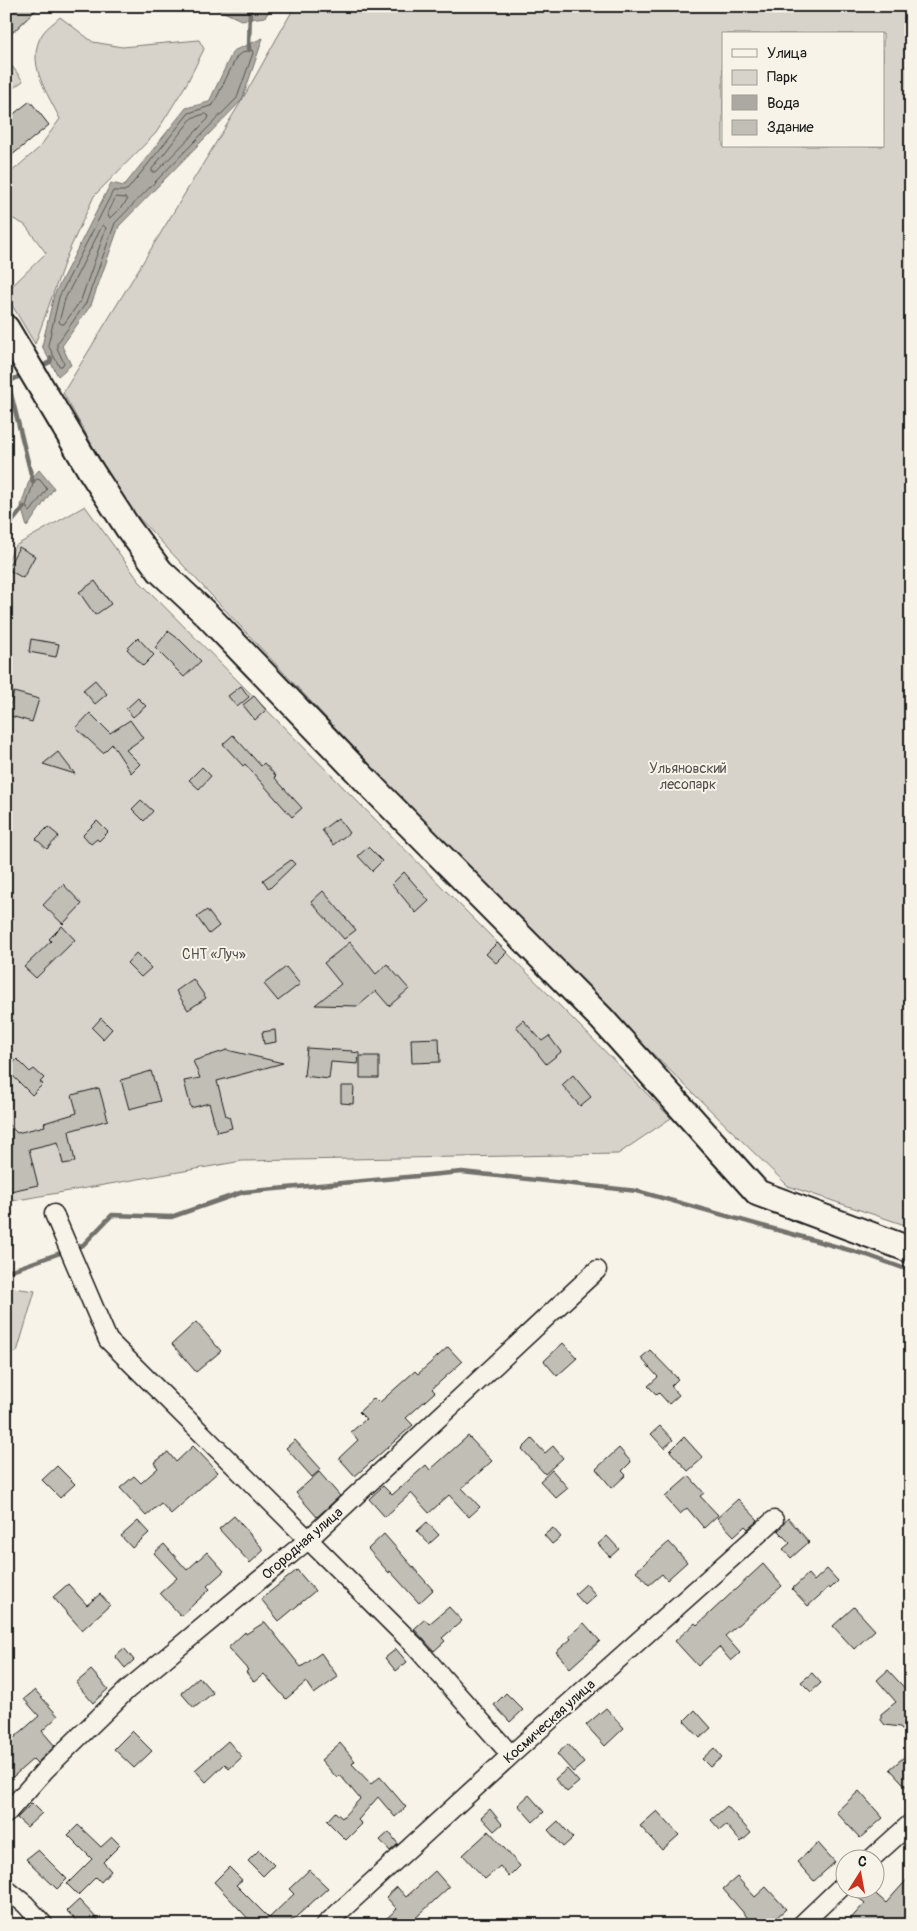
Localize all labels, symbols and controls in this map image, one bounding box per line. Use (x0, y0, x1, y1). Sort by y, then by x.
legend (722, 32, 884, 148)
text: Улица (767, 44, 807, 63)
text: Парк (767, 68, 798, 87)
text: Вода (767, 94, 800, 113)
text: Здание (767, 118, 814, 137)
park label: Ульяновский лесопарк (649, 760, 727, 793)
park label: СНТ «Луч» (182, 946, 246, 963)
street label: Огородная улица (258, 1504, 346, 1583)
street label: Космическая улица (500, 1676, 599, 1767)
north arrow (834, 1848, 884, 1898)
text: С (857, 1853, 869, 1871)

